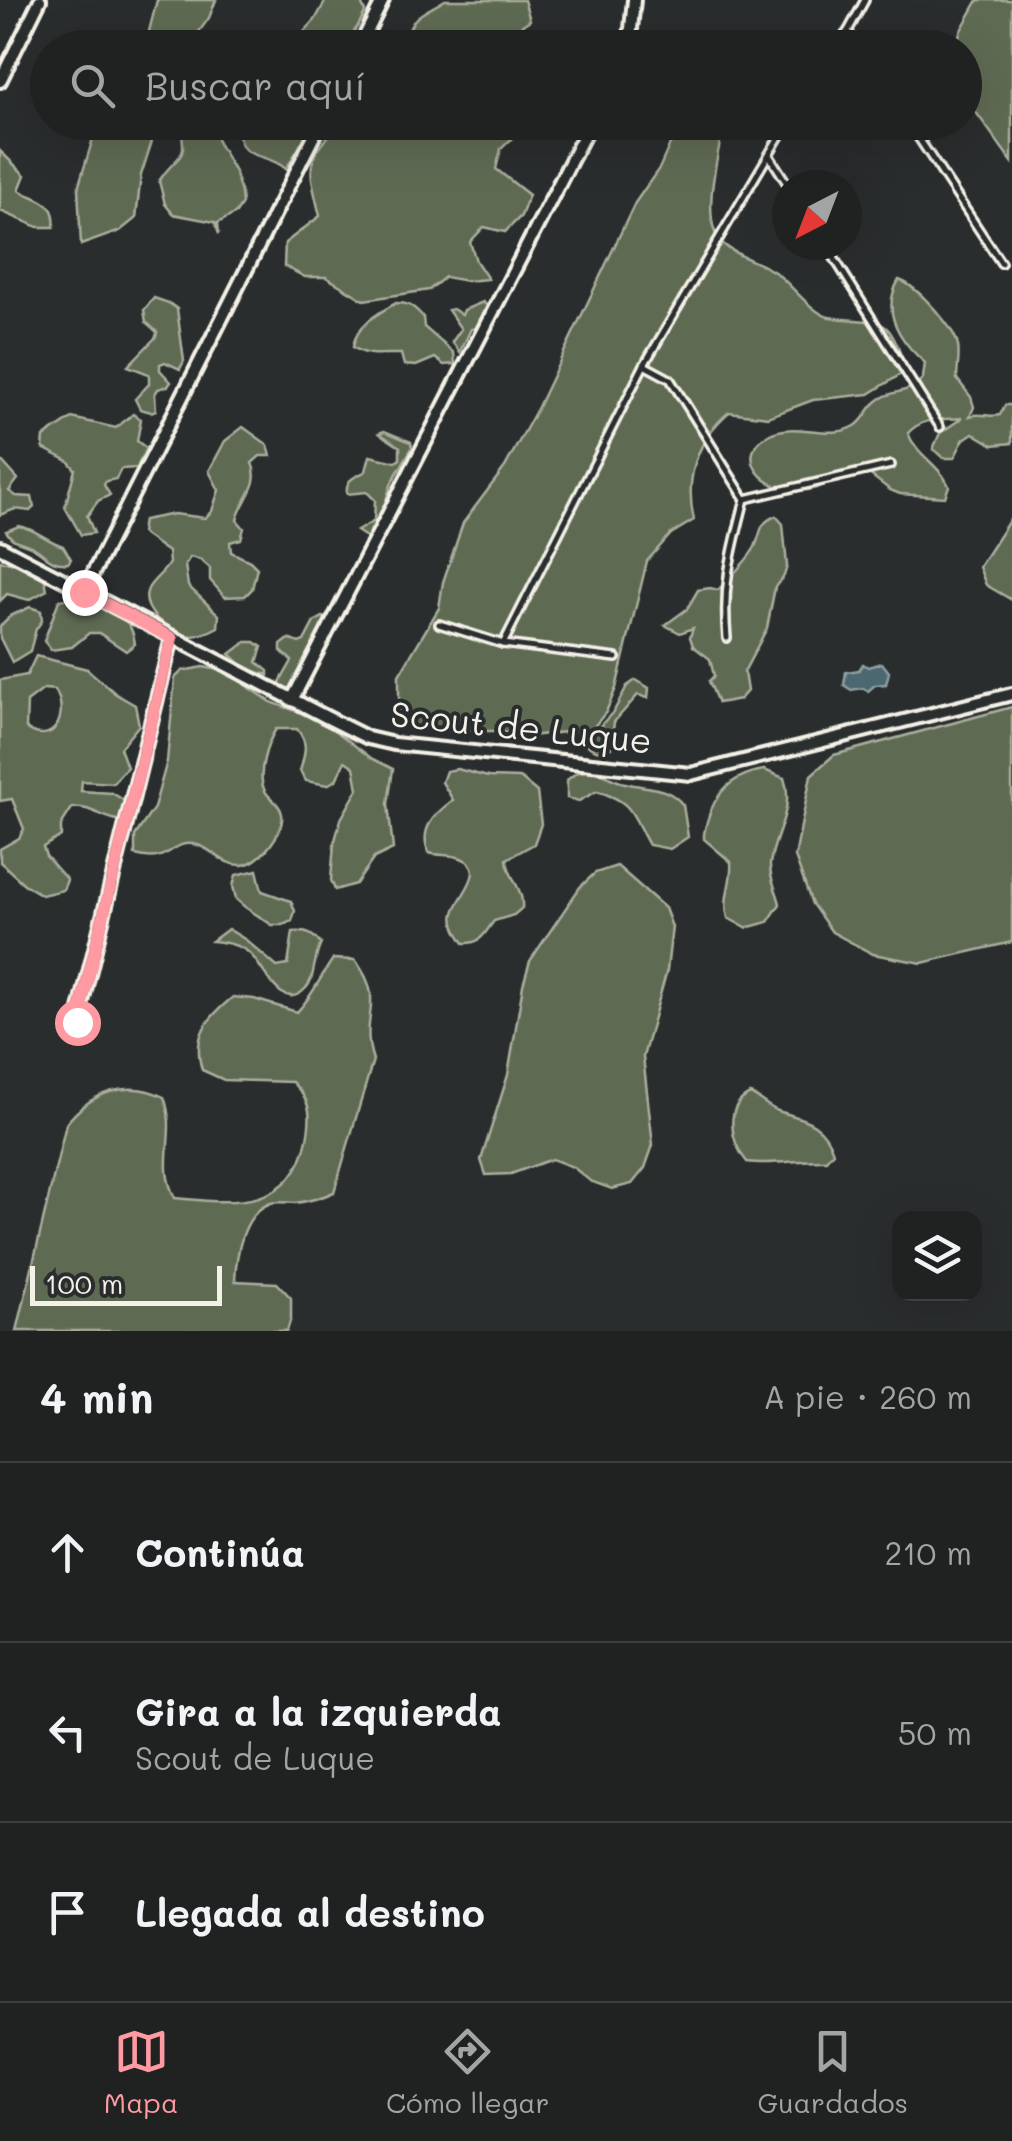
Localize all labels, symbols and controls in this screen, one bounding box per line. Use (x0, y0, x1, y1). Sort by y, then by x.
search box (30, 30, 982, 140)
icon: search (65, 58, 120, 113)
text: Buscar aquí (145, 60, 366, 110)
north arrow (772, 170, 862, 260)
route end (62, 570, 108, 616)
street label: Scout de Luque (388, 689, 654, 763)
route start (55, 1000, 101, 1046)
map controls (892, 1211, 982, 1301)
button: layers (892, 1211, 982, 1301)
scale bar (30, 1261, 222, 1306)
text: 100 m (45, 1265, 123, 1301)
text: 4 min (40, 1369, 153, 1424)
text: A pie · 260 m (763, 1375, 972, 1417)
icon: ahead (40, 1525, 95, 1580)
text: Continúa (135, 1527, 305, 1577)
text: 210 m (884, 1531, 972, 1573)
text: Gira a la izquierda (135, 1686, 501, 1736)
icon: left (40, 1705, 95, 1760)
text: 50 m (898, 1711, 972, 1753)
text: Scout de Luque (135, 1736, 375, 1778)
icon: arrive (40, 1885, 95, 1940)
text: Llegada al destino (135, 1887, 485, 1937)
tab: Mapa (104, 2024, 178, 2120)
tab: Cómo llegar (386, 2024, 550, 2120)
tab: Guardados (757, 2024, 908, 2120)

